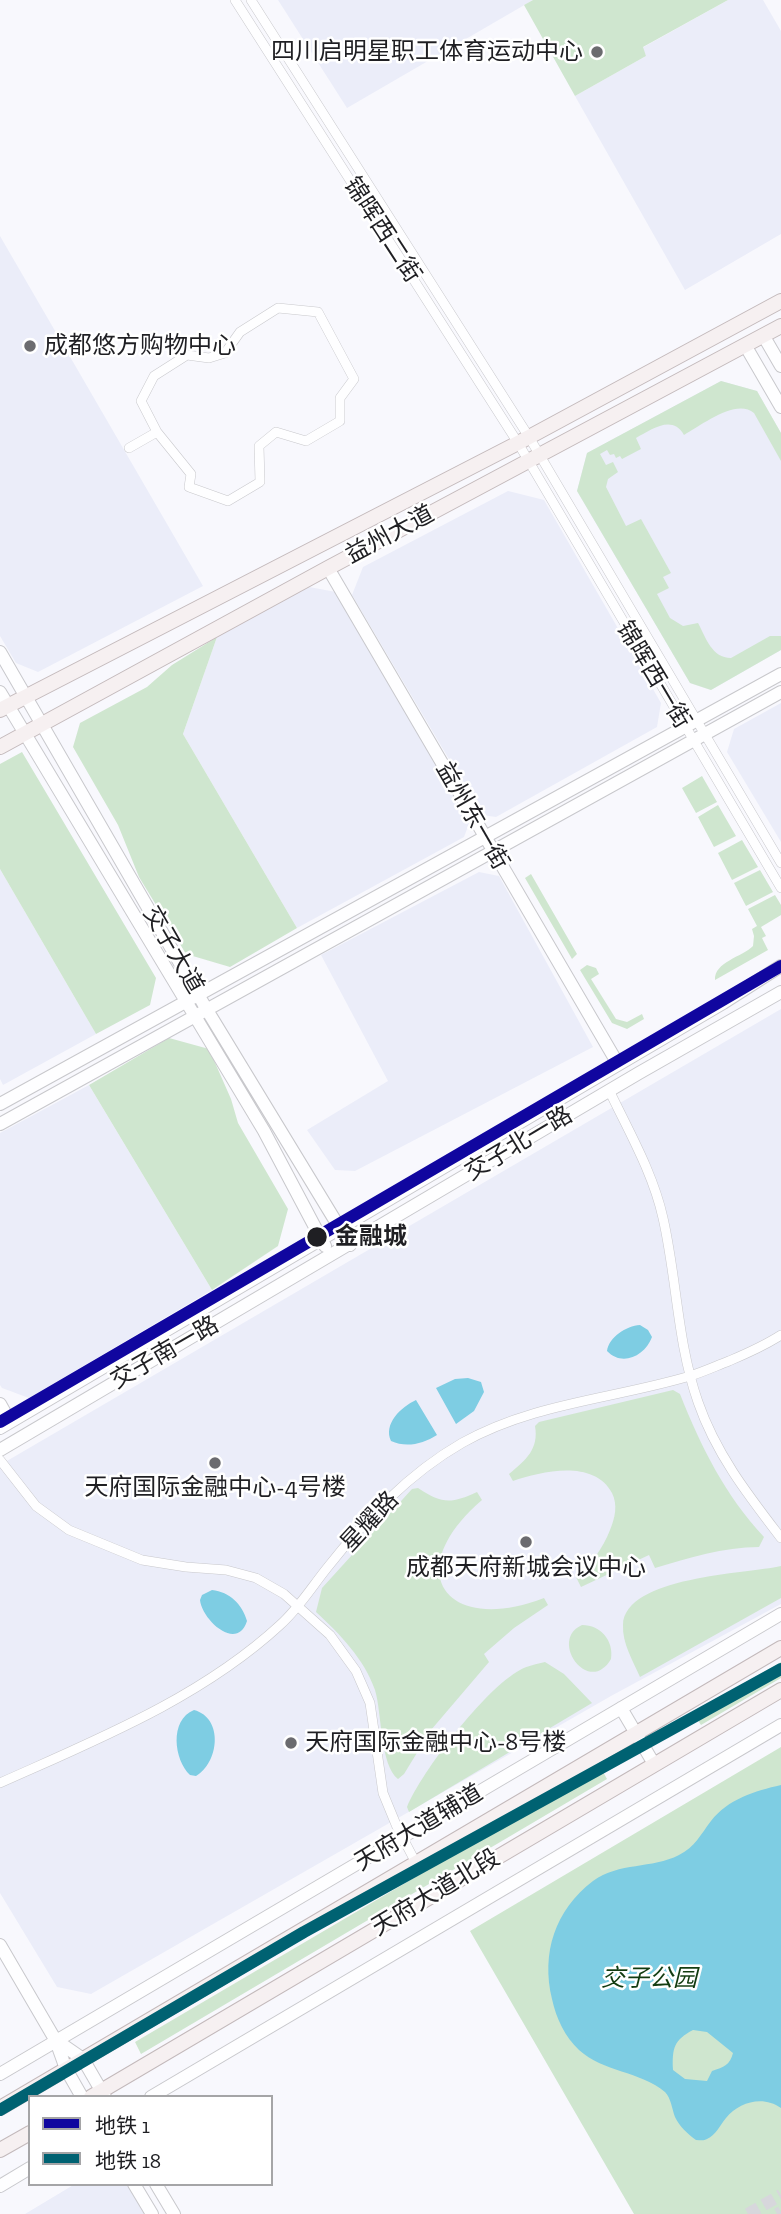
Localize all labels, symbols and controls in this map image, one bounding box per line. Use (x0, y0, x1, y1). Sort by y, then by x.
place label: 四川启明星职工体育运动中心 (271, 38, 583, 66)
marker: 四川启明星职工体育运动中心 (589, 44, 605, 60)
street label: 锦晖西二街 (337, 172, 427, 288)
place label: 成都悠方购物中心 (44, 332, 236, 360)
marker: 成都悠方购物中心 (22, 338, 38, 354)
street label: 益州大道 (341, 500, 439, 570)
street label: 锦晖西一街 (610, 616, 696, 734)
street label: 益州东一街 (430, 757, 514, 875)
street label: 交子大道 (137, 901, 209, 999)
street label: 交子北一路 (460, 1101, 578, 1187)
place label: 金融城 (335, 1223, 407, 1251)
marker: 金融城 (305, 1225, 329, 1249)
street label: 交子南一路 (106, 1311, 224, 1395)
marker: 天府国际金融中心-4号楼 (207, 1455, 223, 1471)
place label: 天府国际金融中心-4号楼 (84, 1474, 346, 1502)
street label: 星耀路 (335, 1486, 405, 1558)
marker: 成都天府新城会议中心 (518, 1534, 534, 1550)
place label: 成都天府新城会议中心 (406, 1554, 646, 1582)
place label: 天府国际金融中心-8号楼 (305, 1729, 566, 1757)
marker: 天府国际金融中心-8号楼 (283, 1735, 299, 1751)
street label: 天府大道辅道 (350, 1779, 488, 1877)
street label: 天府大道北段 (367, 1844, 505, 1942)
park label: 交子公园 (601, 1965, 697, 1993)
legend (28, 2095, 273, 2186)
text: 地铁 1 (95, 2113, 150, 2138)
text: 地铁 18 (95, 2148, 161, 2173)

